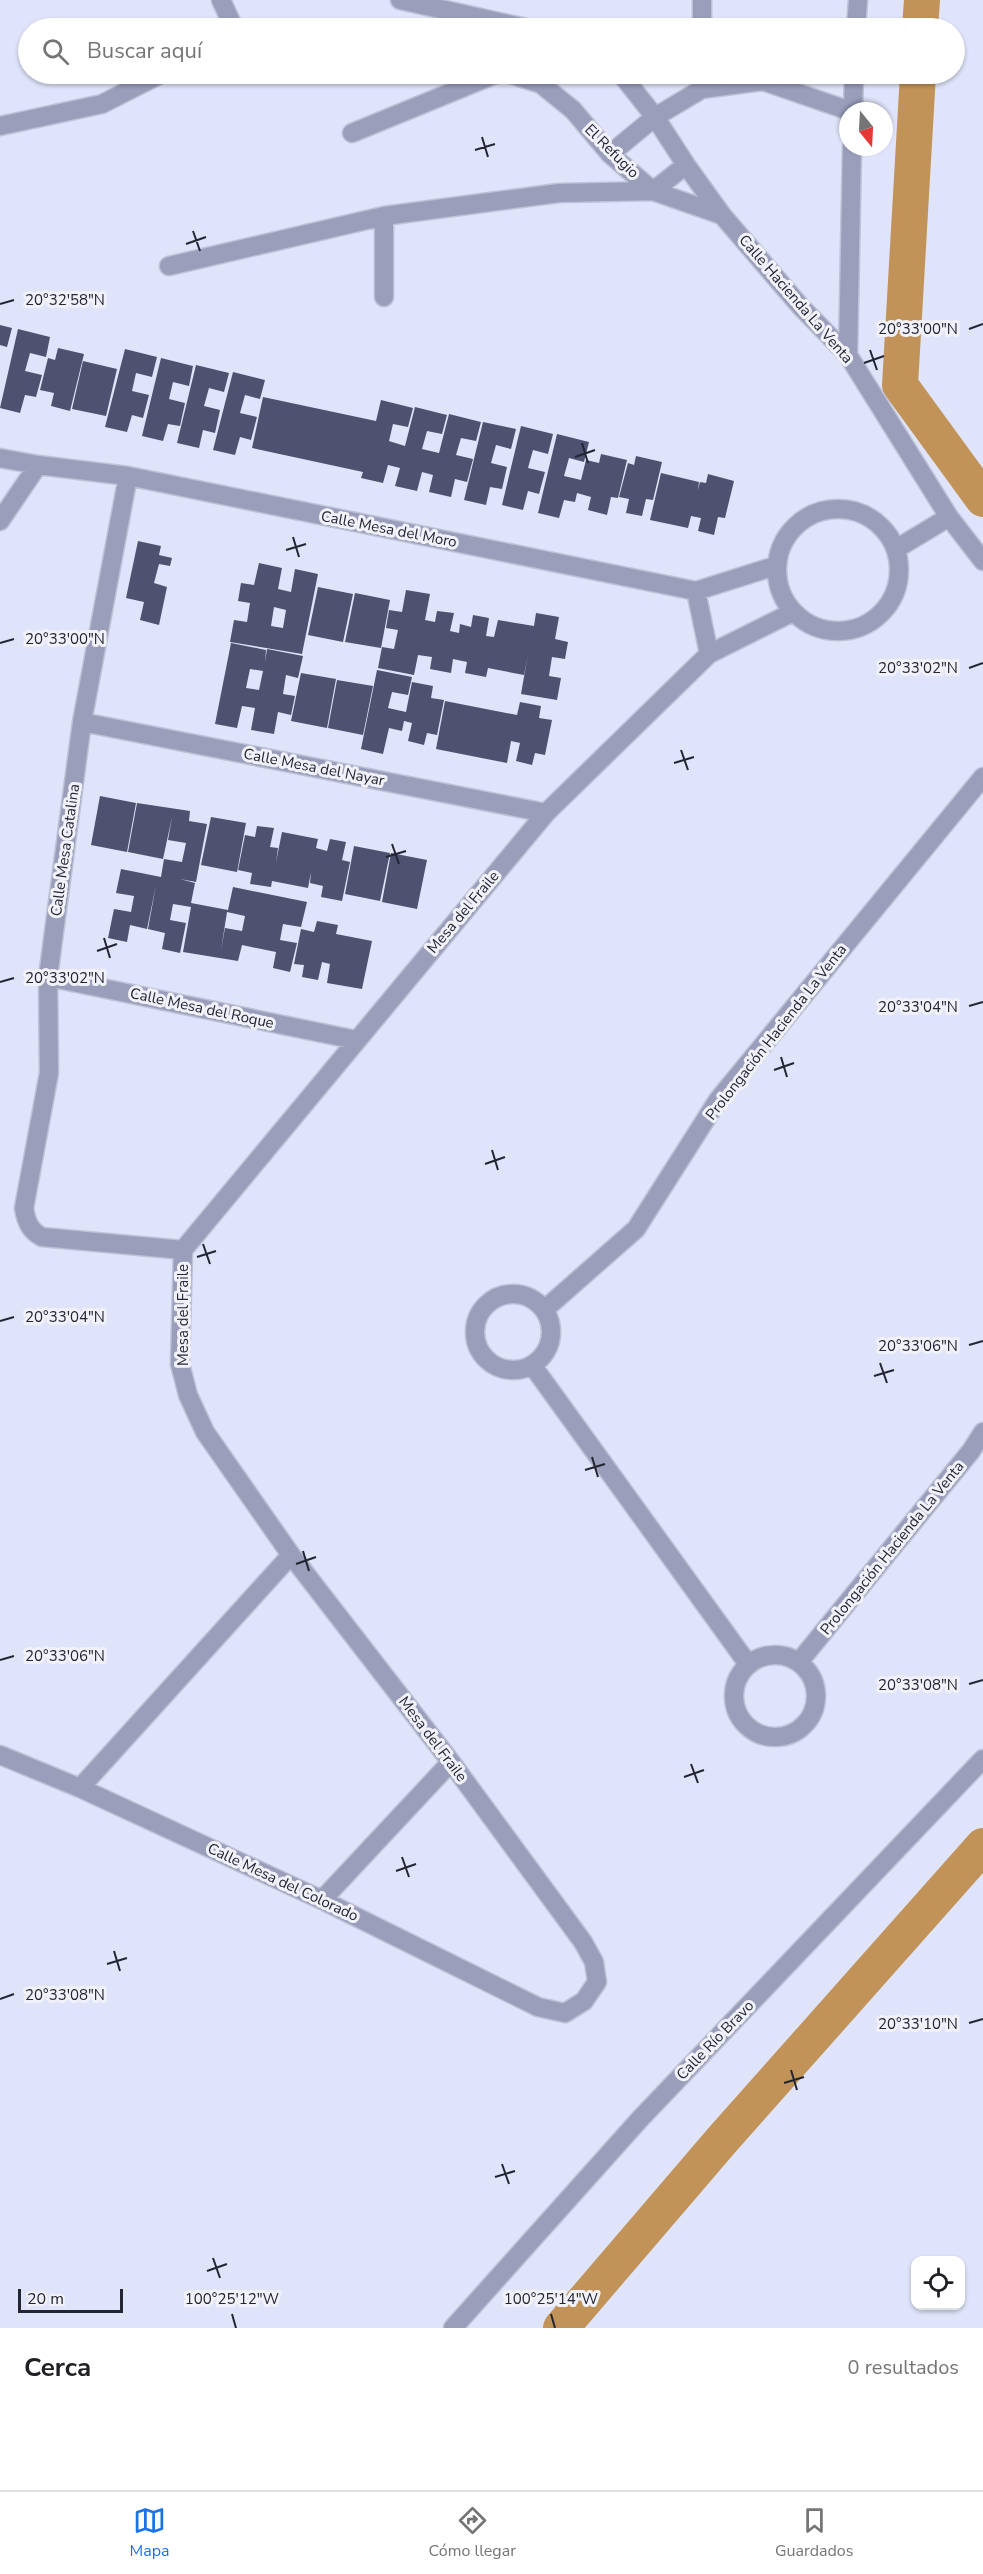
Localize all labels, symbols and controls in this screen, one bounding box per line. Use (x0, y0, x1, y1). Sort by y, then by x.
search box (18, 18, 965, 84)
icon: search (39, 35, 72, 68)
text: Buscar aquí (87, 36, 202, 66)
north arrow (839, 102, 893, 156)
street label: El Refugio (581, 120, 643, 182)
street label: Calle Hacienda La Venta (735, 230, 857, 368)
text: 20°32'58"N (25, 290, 105, 310)
text: 20°33'00"N (878, 319, 958, 339)
street label: Calle Mesa del Moro (319, 506, 459, 552)
text: 20°33'00"N (25, 629, 105, 649)
text: 20°33'02"N (878, 658, 958, 678)
street label: Calle Mesa del Nayar (242, 744, 387, 791)
street label: Calle Mesa Catalina (46, 782, 84, 918)
street label: Mesa del Fraile (423, 866, 503, 957)
street label: Prolongación Hacienda La Venta (701, 940, 851, 1124)
text: 20°33'02"N (25, 968, 105, 988)
street label: Calle Mesa del Roque (128, 983, 276, 1033)
text: 20°33'04"N (878, 997, 958, 1017)
street label: Mesa del Fraile (173, 1264, 193, 1366)
text: 20°33'04"N (25, 1307, 105, 1327)
text: 20°33'06"N (878, 1336, 958, 1356)
street label: Prolongación Hacienda La Venta (816, 1457, 968, 1639)
text: 20°33'06"N (25, 1646, 105, 1666)
text: 20°33'08"N (878, 1675, 958, 1695)
street label: Mesa del Fraile (394, 1692, 472, 1786)
street label: Calle Mesa del Colorado (204, 1838, 362, 1926)
text: 20°33'08"N (25, 1985, 105, 2005)
street label: Calle Río Bravo (672, 1996, 758, 2084)
text: 20°33'10"N (878, 2014, 958, 2034)
map controls (911, 2256, 965, 2310)
button: locate (911, 2256, 965, 2310)
scale bar (18, 2286, 123, 2314)
text: 20 m (27, 2288, 64, 2310)
text: 100°25'12"W (185, 2289, 280, 2309)
text: 100°25'14"W (504, 2289, 599, 2309)
text: Cerca (24, 2350, 91, 2385)
text: 0 resultados (848, 2354, 959, 2381)
tab: Mapa (130, 2504, 170, 2562)
tab: Cómo llegar (429, 2504, 516, 2562)
tab: Guardados (775, 2504, 853, 2562)

